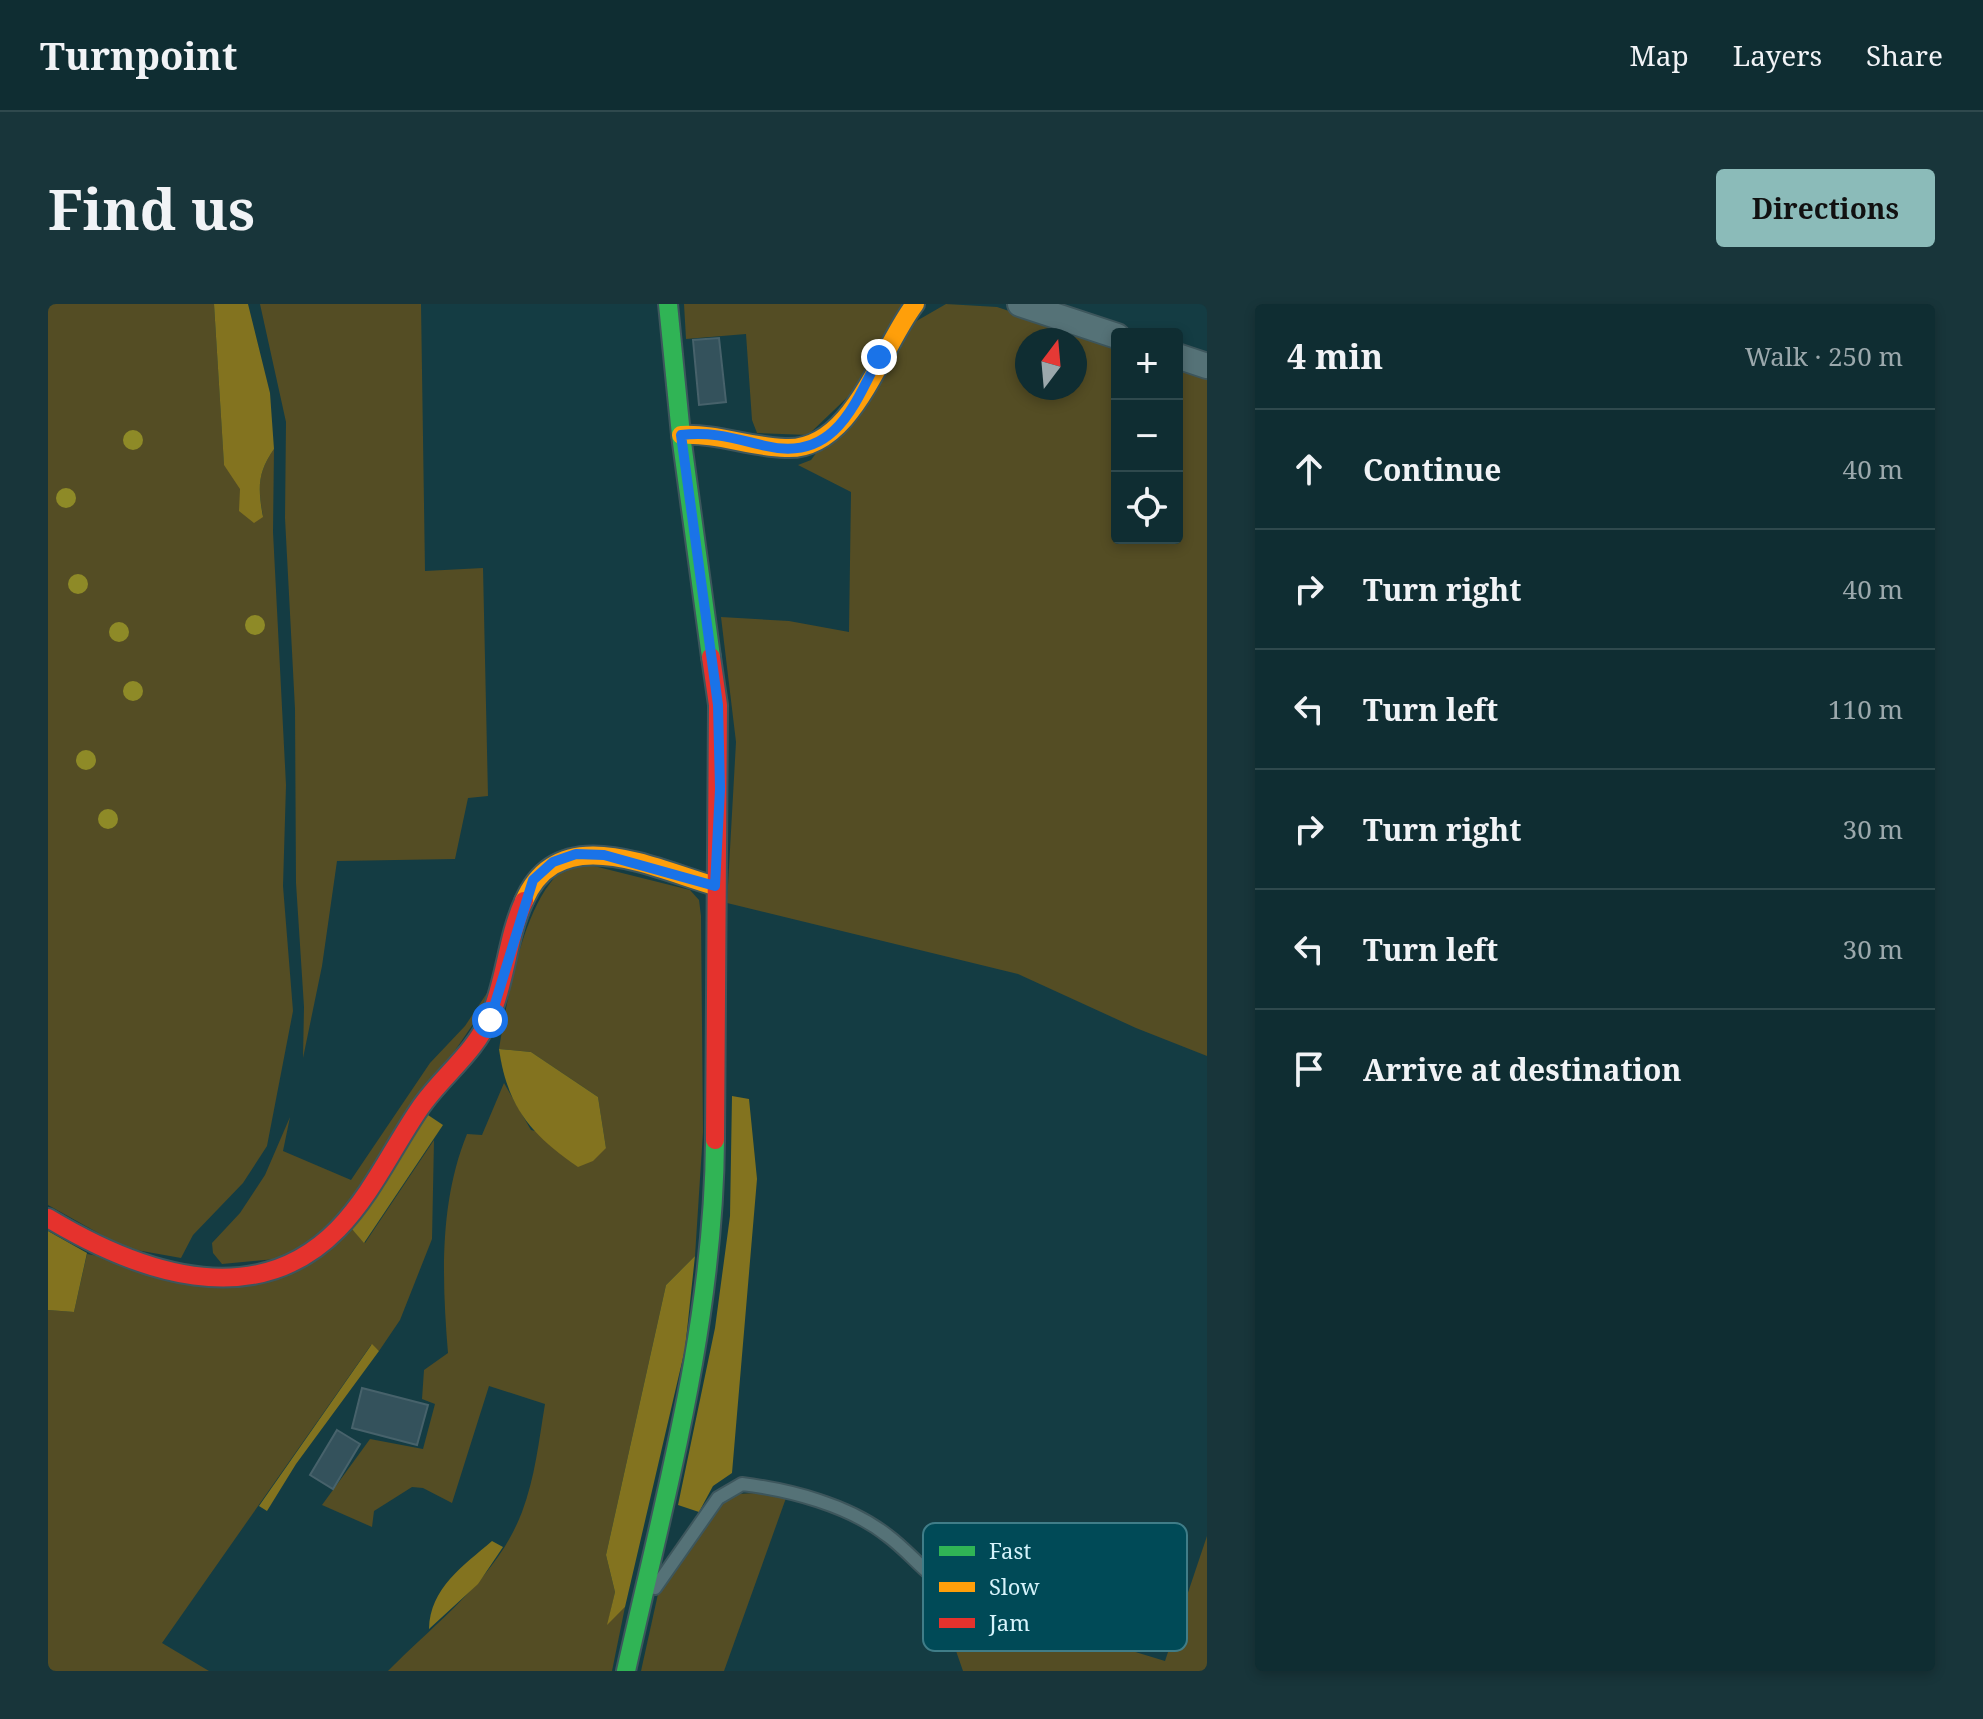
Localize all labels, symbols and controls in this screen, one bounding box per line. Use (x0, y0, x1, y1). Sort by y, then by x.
text: Turnpoint (40, 29, 237, 81)
text: Map (1630, 36, 1689, 74)
text: Layers (1733, 36, 1822, 74)
text: Share (1866, 36, 1943, 74)
button: Directions (1716, 169, 1935, 247)
text: Find us (48, 170, 255, 246)
north arrow (1015, 328, 1087, 400)
map controls (1111, 328, 1183, 544)
button: + (1111, 328, 1183, 400)
text: 4 min (1287, 333, 1383, 379)
text: Walk · 250 m (1745, 338, 1903, 374)
route end (861, 339, 897, 375)
button: − (1111, 400, 1183, 472)
icon: ahead (1287, 447, 1331, 491)
text: Continue (1363, 449, 1501, 490)
text: 40 m (1843, 451, 1903, 487)
button: locate (1111, 472, 1183, 544)
icon: right (1287, 567, 1331, 611)
text: Turn right (1363, 569, 1521, 610)
text: 40 m (1843, 571, 1903, 607)
icon: left (1287, 687, 1331, 731)
text: Turn left (1363, 689, 1498, 730)
text: 110 m (1828, 691, 1903, 727)
icon: right (1287, 807, 1331, 851)
text: Turn right (1363, 809, 1521, 850)
text: 30 m (1843, 811, 1903, 847)
icon: left (1287, 927, 1331, 971)
text: Turn left (1363, 929, 1498, 970)
text: 30 m (1843, 931, 1903, 967)
route start (472, 1002, 508, 1038)
icon: arrive (1287, 1047, 1331, 1091)
text: Arrive at destination (1363, 1049, 1682, 1090)
legend (923, 1523, 1187, 1651)
text: Fast (989, 1535, 1031, 1565)
text: Slow (989, 1571, 1039, 1601)
text: Jam (988, 1607, 1030, 1637)

